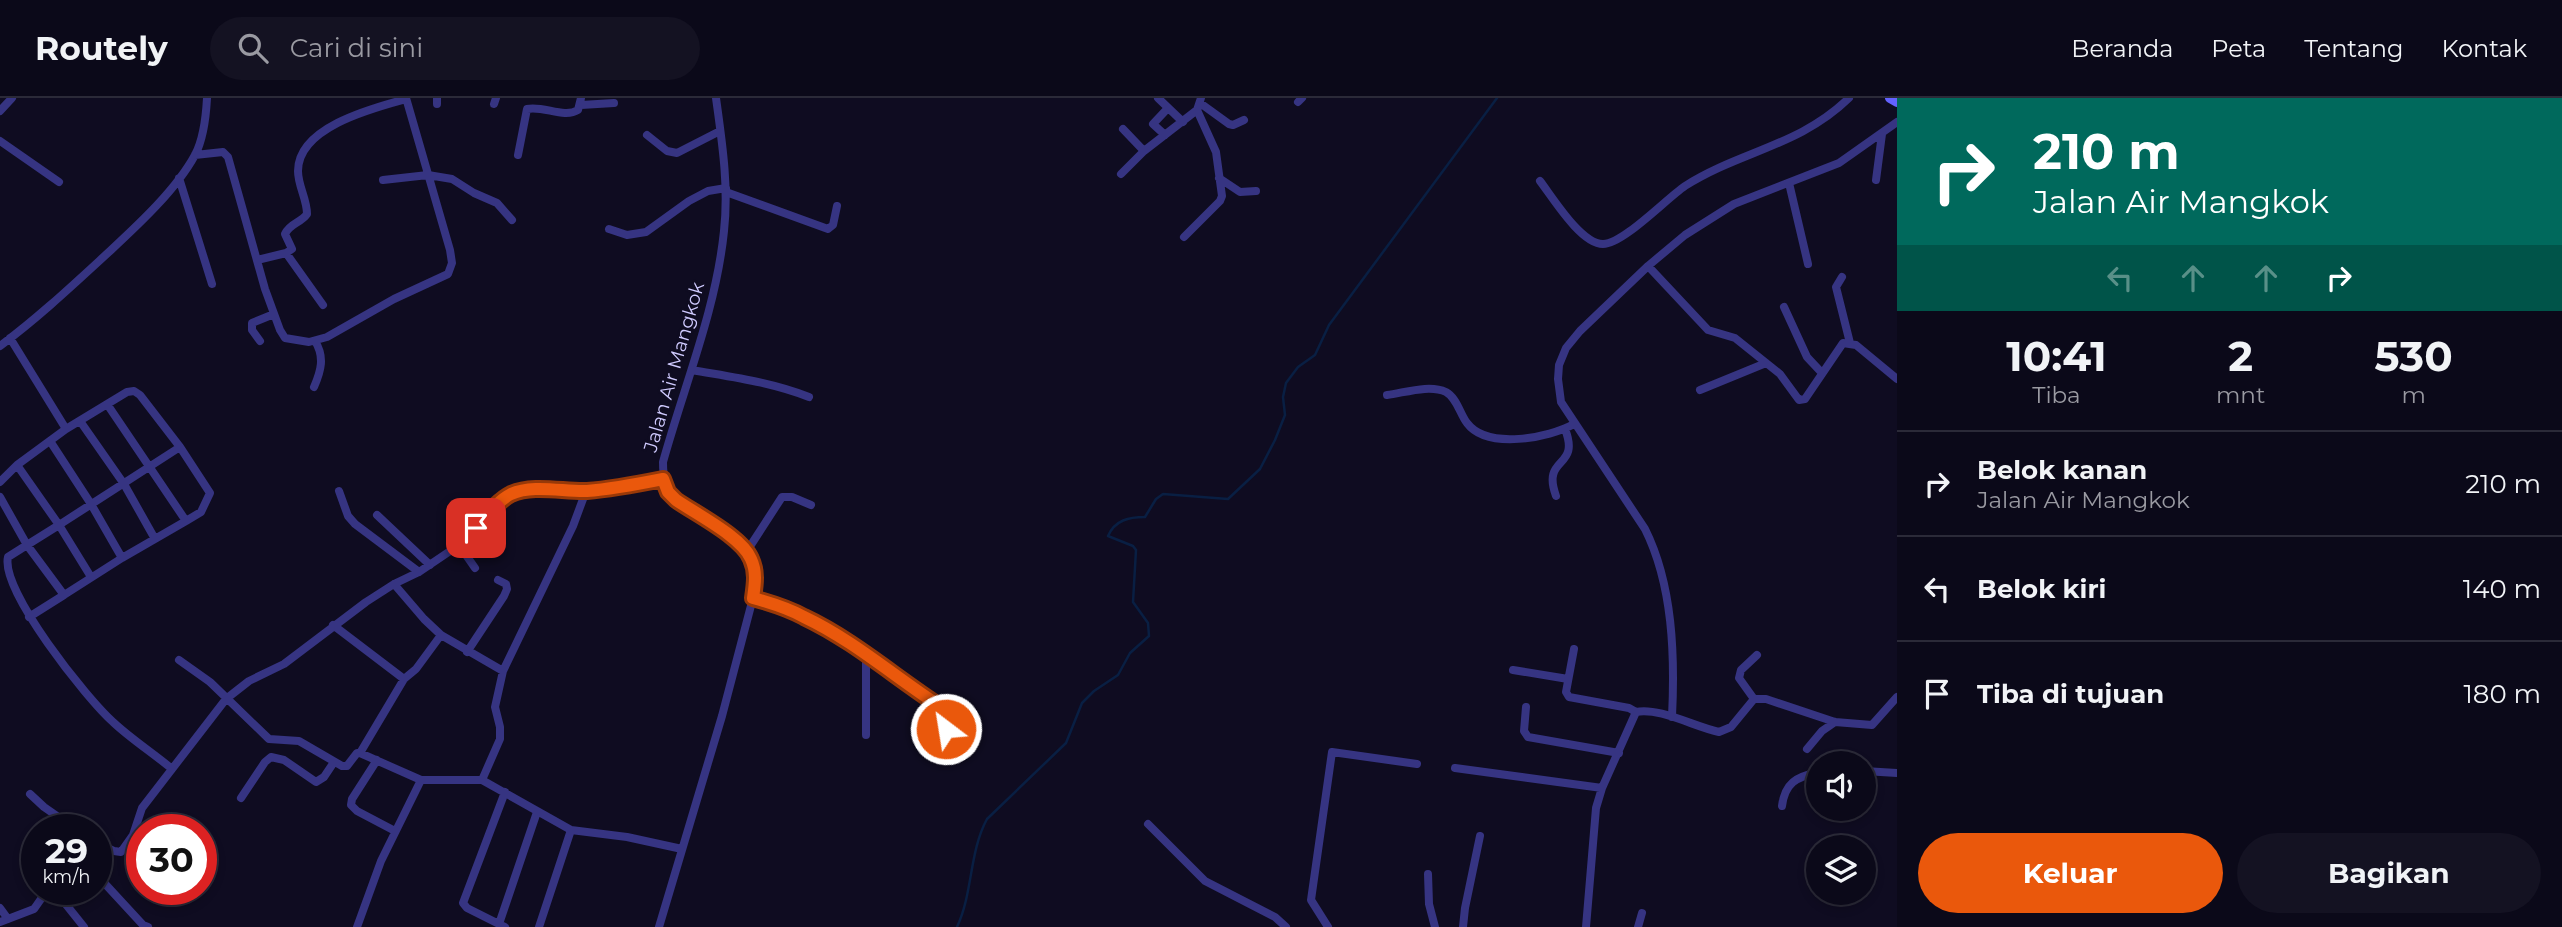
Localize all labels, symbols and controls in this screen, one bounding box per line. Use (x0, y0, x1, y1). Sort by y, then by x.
search box (210, 17, 700, 80)
text: Routely (35, 28, 168, 68)
icon: search (234, 29, 272, 67)
text: Cari di sini (290, 32, 423, 64)
text: Beranda (2071, 34, 2173, 63)
text: Peta (2211, 34, 2266, 63)
text: Tentang (2304, 34, 2403, 63)
text: Kontak (2441, 34, 2527, 63)
text: 210 m (2033, 122, 2180, 181)
icon: right (1918, 126, 2009, 217)
text: Jalan Air Mangkok (2033, 182, 2329, 221)
icon: left (2101, 259, 2139, 297)
icon: ahead (2174, 259, 2212, 297)
icon: ahead (2247, 259, 2285, 297)
icon: right (2320, 259, 2358, 297)
street label: Jalan Air Mangkok (638, 279, 709, 456)
text: 10:41 (2006, 330, 2107, 382)
text: 2 (2228, 330, 2253, 382)
text: 530 (2375, 330, 2453, 382)
text: Tiba (2032, 381, 2081, 409)
text: mnt (2216, 381, 2265, 409)
text: m (2401, 381, 2426, 409)
text: Belok kanan (1977, 454, 2147, 486)
icon: right (1918, 465, 1956, 503)
text: 210 m (2465, 468, 2541, 500)
text: Jalan Air Mangkok (1977, 486, 2190, 514)
pin (446, 498, 506, 558)
icon: arrive (457, 509, 495, 547)
icon: left (1918, 570, 1956, 608)
text: Belok kiri (1977, 573, 2106, 605)
text: 140 m (2463, 573, 2541, 605)
icon: arrive (1918, 675, 1956, 713)
text: Tiba di tujuan (1977, 678, 2164, 710)
text: 180 m (2463, 678, 2541, 710)
position arrow (909, 692, 983, 766)
map controls (1806, 751, 1876, 905)
button: sound (1806, 751, 1876, 821)
speed limit sign: 30 (126, 814, 217, 905)
text: 29 (45, 829, 88, 872)
button: Keluar (1918, 833, 2223, 913)
button: Bagikan (2237, 833, 2541, 913)
button: layers (1806, 835, 1876, 905)
text: km/h (42, 866, 91, 888)

